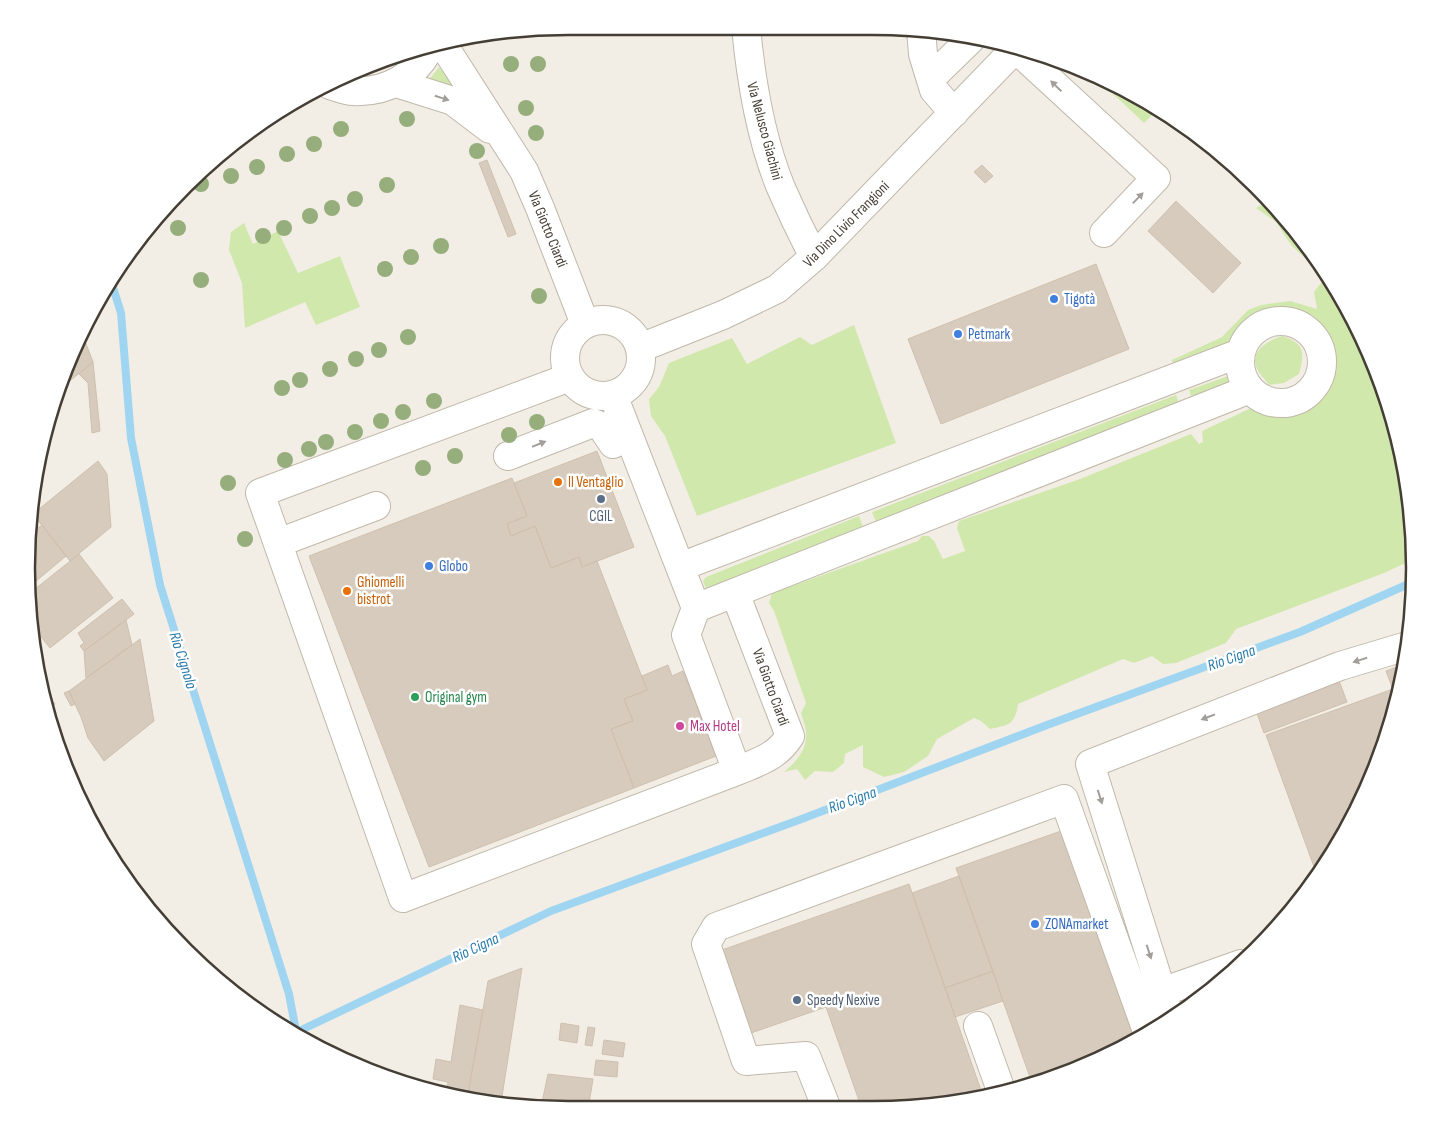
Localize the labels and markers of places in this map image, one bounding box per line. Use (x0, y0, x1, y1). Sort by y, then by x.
place label: Tigotà (1064, 290, 1096, 309)
marker: Tigotà (1048, 293, 1060, 305)
place label: Petmark (968, 325, 1011, 344)
marker: Petmark (952, 328, 964, 340)
place label: Il Ventaglio (568, 473, 623, 492)
marker: Il Ventaglio (552, 476, 564, 488)
marker: CGIL (595, 493, 607, 505)
place label: CGIL (589, 507, 613, 526)
place label: Globo (439, 557, 468, 576)
marker: Globo (423, 560, 435, 572)
place label: Ghiomelli bistrot (357, 573, 405, 609)
marker: Ghiomelli bistrot (341, 585, 353, 597)
place label: Original gym (425, 688, 487, 707)
marker: Original gym (409, 691, 421, 703)
place label: Max Hotel (690, 717, 740, 736)
marker: Max Hotel (674, 720, 686, 732)
place label: ZONAmarket (1045, 915, 1109, 934)
marker: ZONAmarket (1029, 918, 1041, 930)
place label: Speedy Nexive (807, 991, 880, 1010)
marker: Speedy Nexive (791, 994, 803, 1006)

